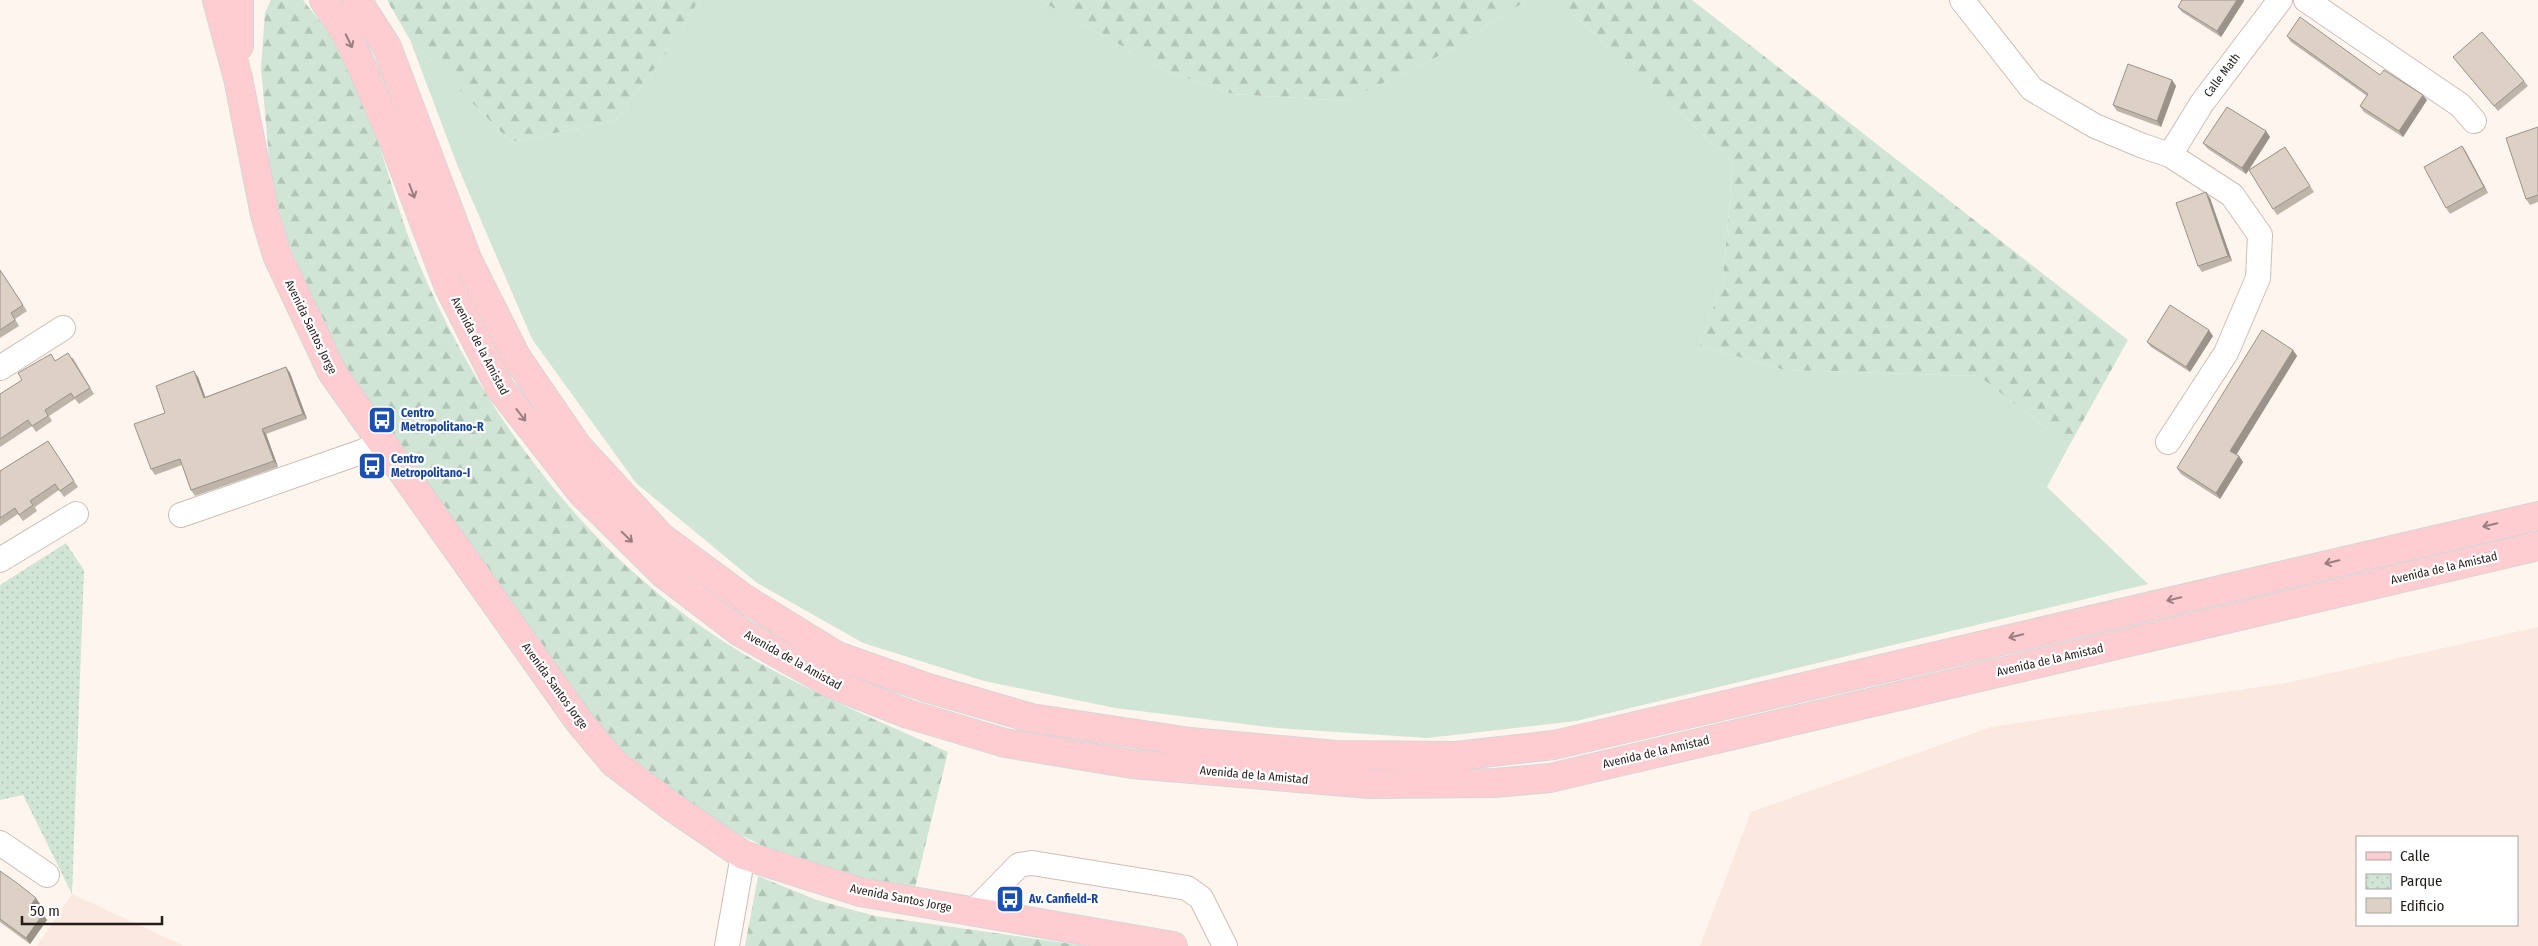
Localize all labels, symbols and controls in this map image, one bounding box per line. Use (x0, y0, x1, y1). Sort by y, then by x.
one-way arrow (345, 33, 355, 48)
street label: Calle Math (2201, 50, 2243, 100)
one-way arrow (408, 183, 417, 198)
street label: Avenida Santos Jorge (282, 278, 340, 376)
street label: Avenida de la Amistad (448, 295, 512, 397)
bus stop icon: Centro Metropolitano-R (367, 405, 397, 435)
place label: Centro Metropolitano-R (401, 406, 484, 434)
one-way arrow (516, 408, 526, 422)
bus stop icon: Centro Metropolitano-I (357, 451, 387, 481)
place label: Centro Metropolitano-I (391, 452, 470, 480)
one-way arrow (2483, 521, 2499, 530)
one-way arrow (621, 531, 633, 544)
street label: Avenida de la Amistad (2389, 549, 2499, 587)
one-way arrow (2324, 558, 2340, 567)
one-way arrow (2166, 595, 2182, 604)
street label: Avenida de la Amistad (742, 627, 844, 693)
one-way arrow (2008, 632, 2024, 641)
street label: Avenida Santos Jorge (519, 640, 591, 732)
street label: Avenida de la Amistad (1995, 641, 2105, 679)
street label: Avenida de la Amistad (1601, 733, 1711, 771)
street label: Avenida de la Amistad (1199, 763, 1309, 787)
legend (2356, 836, 2518, 926)
text: Calle (2400, 847, 2430, 865)
text: Parque (2400, 872, 2443, 890)
street label: Avenida Santos Jorge (849, 881, 953, 915)
bus stop icon: Av. Canfield-R (995, 884, 1025, 914)
place label: Av. Canfield-R (1028, 892, 1098, 906)
scale bar (22, 894, 162, 926)
text: Edificio (2400, 897, 2445, 915)
text: 50 m (30, 902, 60, 920)

